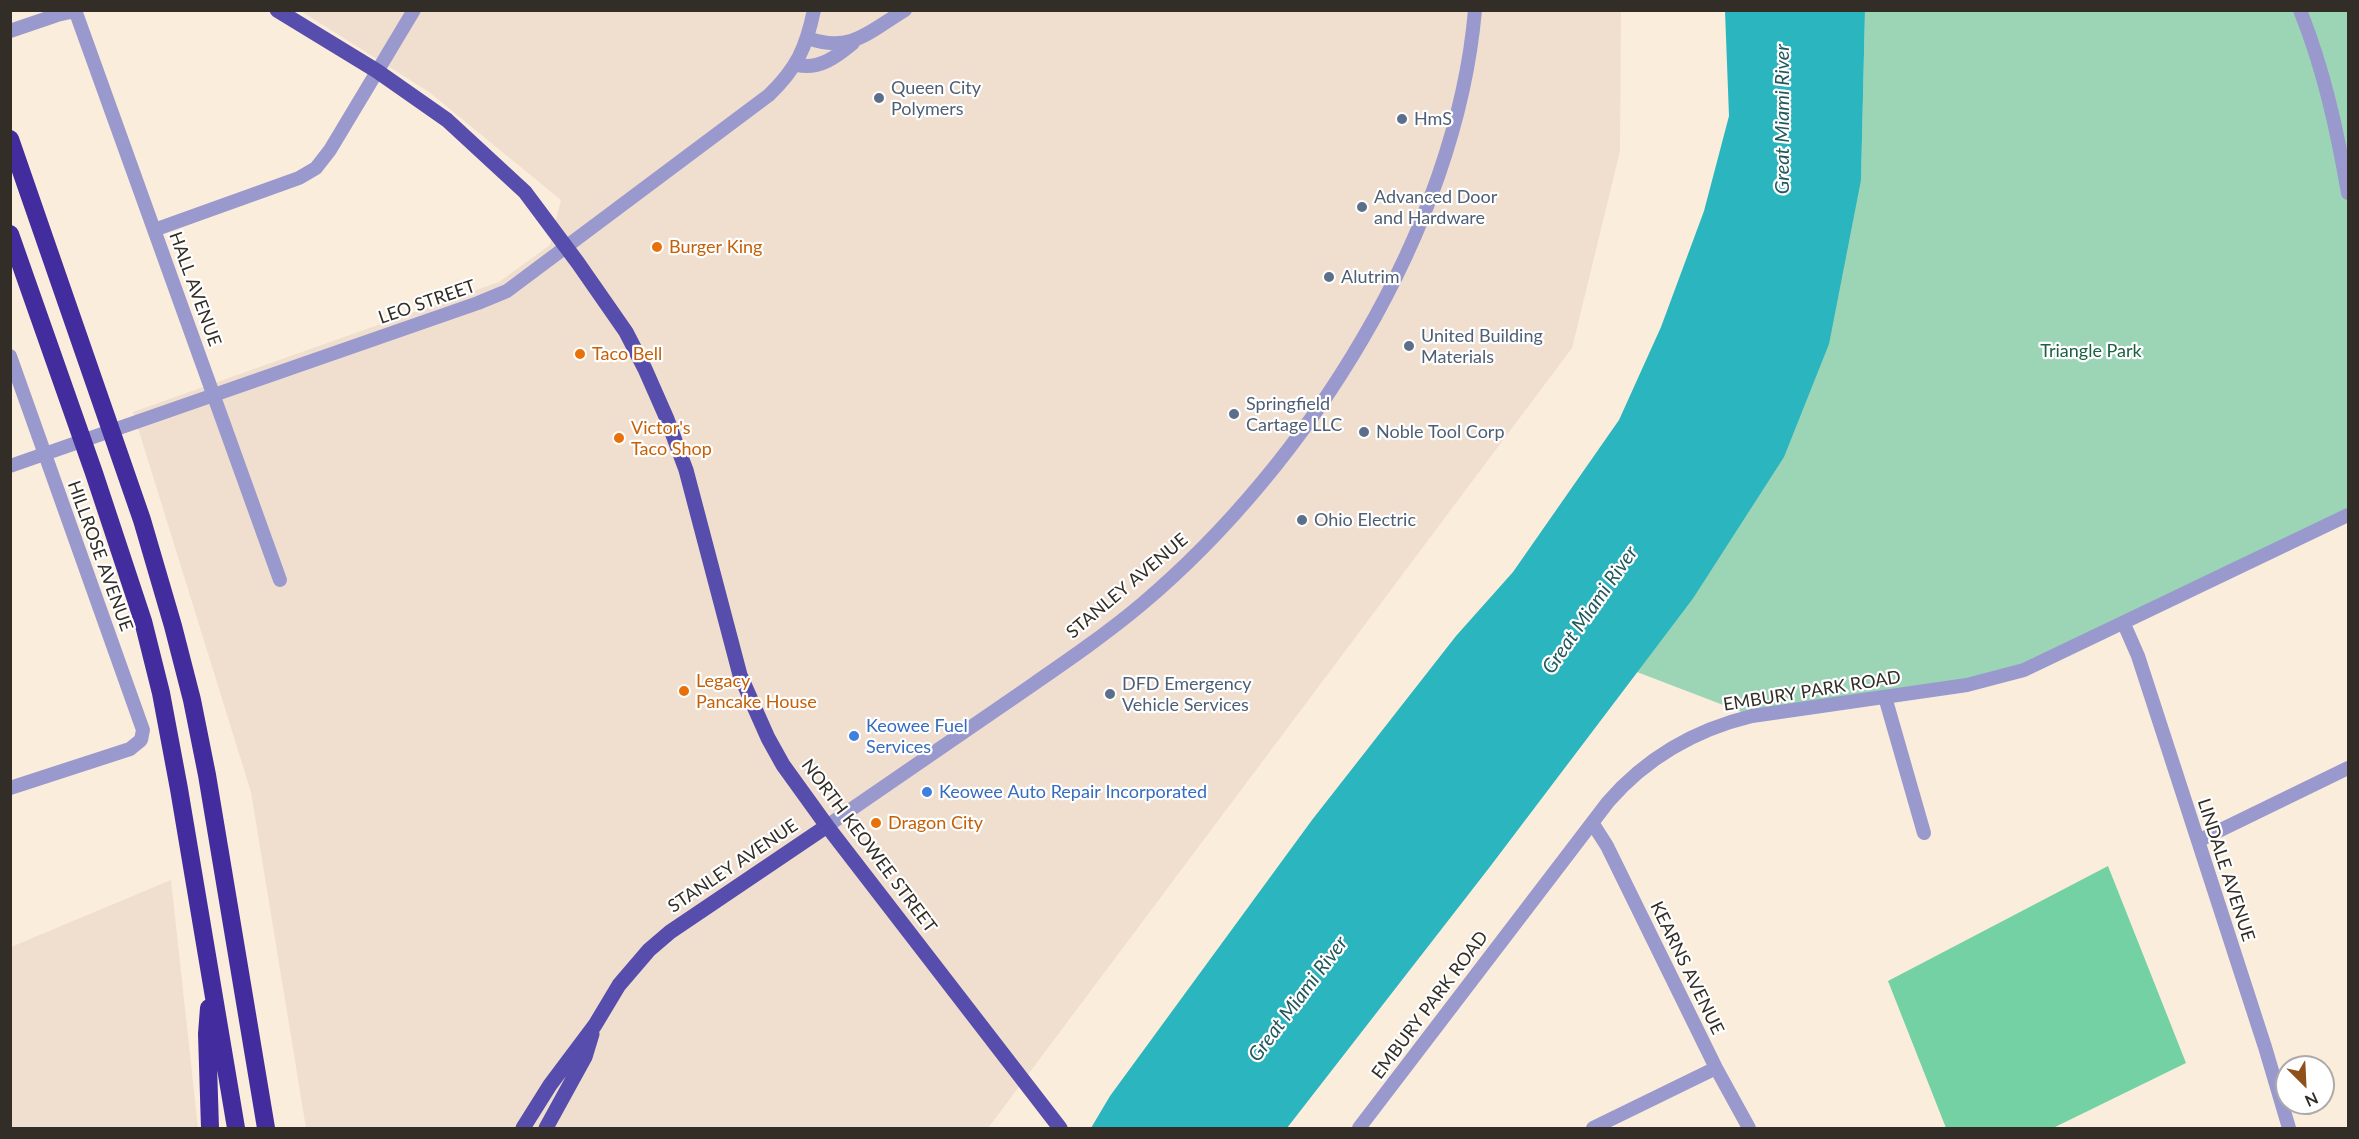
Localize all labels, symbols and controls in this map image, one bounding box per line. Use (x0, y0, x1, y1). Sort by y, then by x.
water label: Great Miami River (1771, 44, 1795, 194)
place label: Queen City Polymers (891, 77, 981, 119)
marker: Queen City Polymers (872, 91, 886, 105)
place label: HmS (1414, 108, 1452, 130)
marker: HmS (1395, 112, 1409, 126)
place label: Advanced Door and Hardware (1374, 186, 1497, 228)
marker: Advanced Door and Hardware (1355, 200, 1369, 214)
street label: HALL AVENUE (164, 229, 226, 349)
place label: Burger King (669, 236, 762, 258)
marker: Burger King (650, 240, 664, 254)
place label: Alutrim (1341, 266, 1400, 288)
marker: Alutrim (1322, 270, 1336, 284)
street label: LEO STREET (376, 275, 478, 329)
place label: United Building Materials (1421, 325, 1543, 368)
marker: United Building Materials (1402, 339, 1416, 353)
park label: Triangle Park (2040, 340, 2142, 362)
place label: Taco Bell (592, 343, 662, 365)
marker: Taco Bell (573, 347, 587, 361)
place label: Springfield Cartage LLC (1246, 393, 1342, 436)
marker: Springfield Cartage LLC (1227, 407, 1241, 421)
place label: Victor's Taco Shop (631, 417, 712, 460)
place label: Noble Tool Corp (1376, 421, 1505, 443)
marker: Noble Tool Corp (1357, 425, 1371, 439)
marker: Victor's Taco Shop (612, 431, 626, 445)
street label: HILLROSE AVENUE (63, 478, 137, 634)
place label: Ohio Electric (1314, 509, 1416, 531)
marker: Ohio Electric (1295, 513, 1309, 527)
street label: STANLEY AVENUE (1062, 529, 1192, 643)
water label: Great Miami River (1537, 542, 1643, 678)
street label: EMBURY PARK ROAD (1722, 666, 1902, 716)
place label: Legacy Pancake House (696, 670, 817, 712)
place label: DFD Emergency Vehicle Services (1122, 673, 1252, 716)
marker: Legacy Pancake House (677, 684, 691, 698)
marker: DFD Emergency Vehicle Services (1103, 687, 1117, 701)
place label: Keowee Fuel Services (866, 715, 968, 758)
marker: Keowee Fuel Services (847, 729, 861, 743)
street label: NORTH KEOWEE STREET (797, 755, 941, 937)
place label: Keowee Auto Repair Incorporated (939, 781, 1207, 803)
marker: Keowee Auto Repair Incorporated (920, 785, 934, 799)
street label: LINDALE AVENUE (2193, 796, 2259, 944)
place label: Dragon City (888, 812, 983, 834)
street label: STANLEY AVENUE (664, 815, 802, 917)
marker: Dragon City (869, 816, 883, 830)
street label: KEARNS AVENUE (1645, 898, 1729, 1038)
street label: EMBURY PARK ROAD (1367, 927, 1493, 1083)
water label: Great Miami River (1243, 932, 1353, 1066)
north arrow (2275, 1055, 2335, 1115)
text: N (2302, 1089, 2321, 1111)

